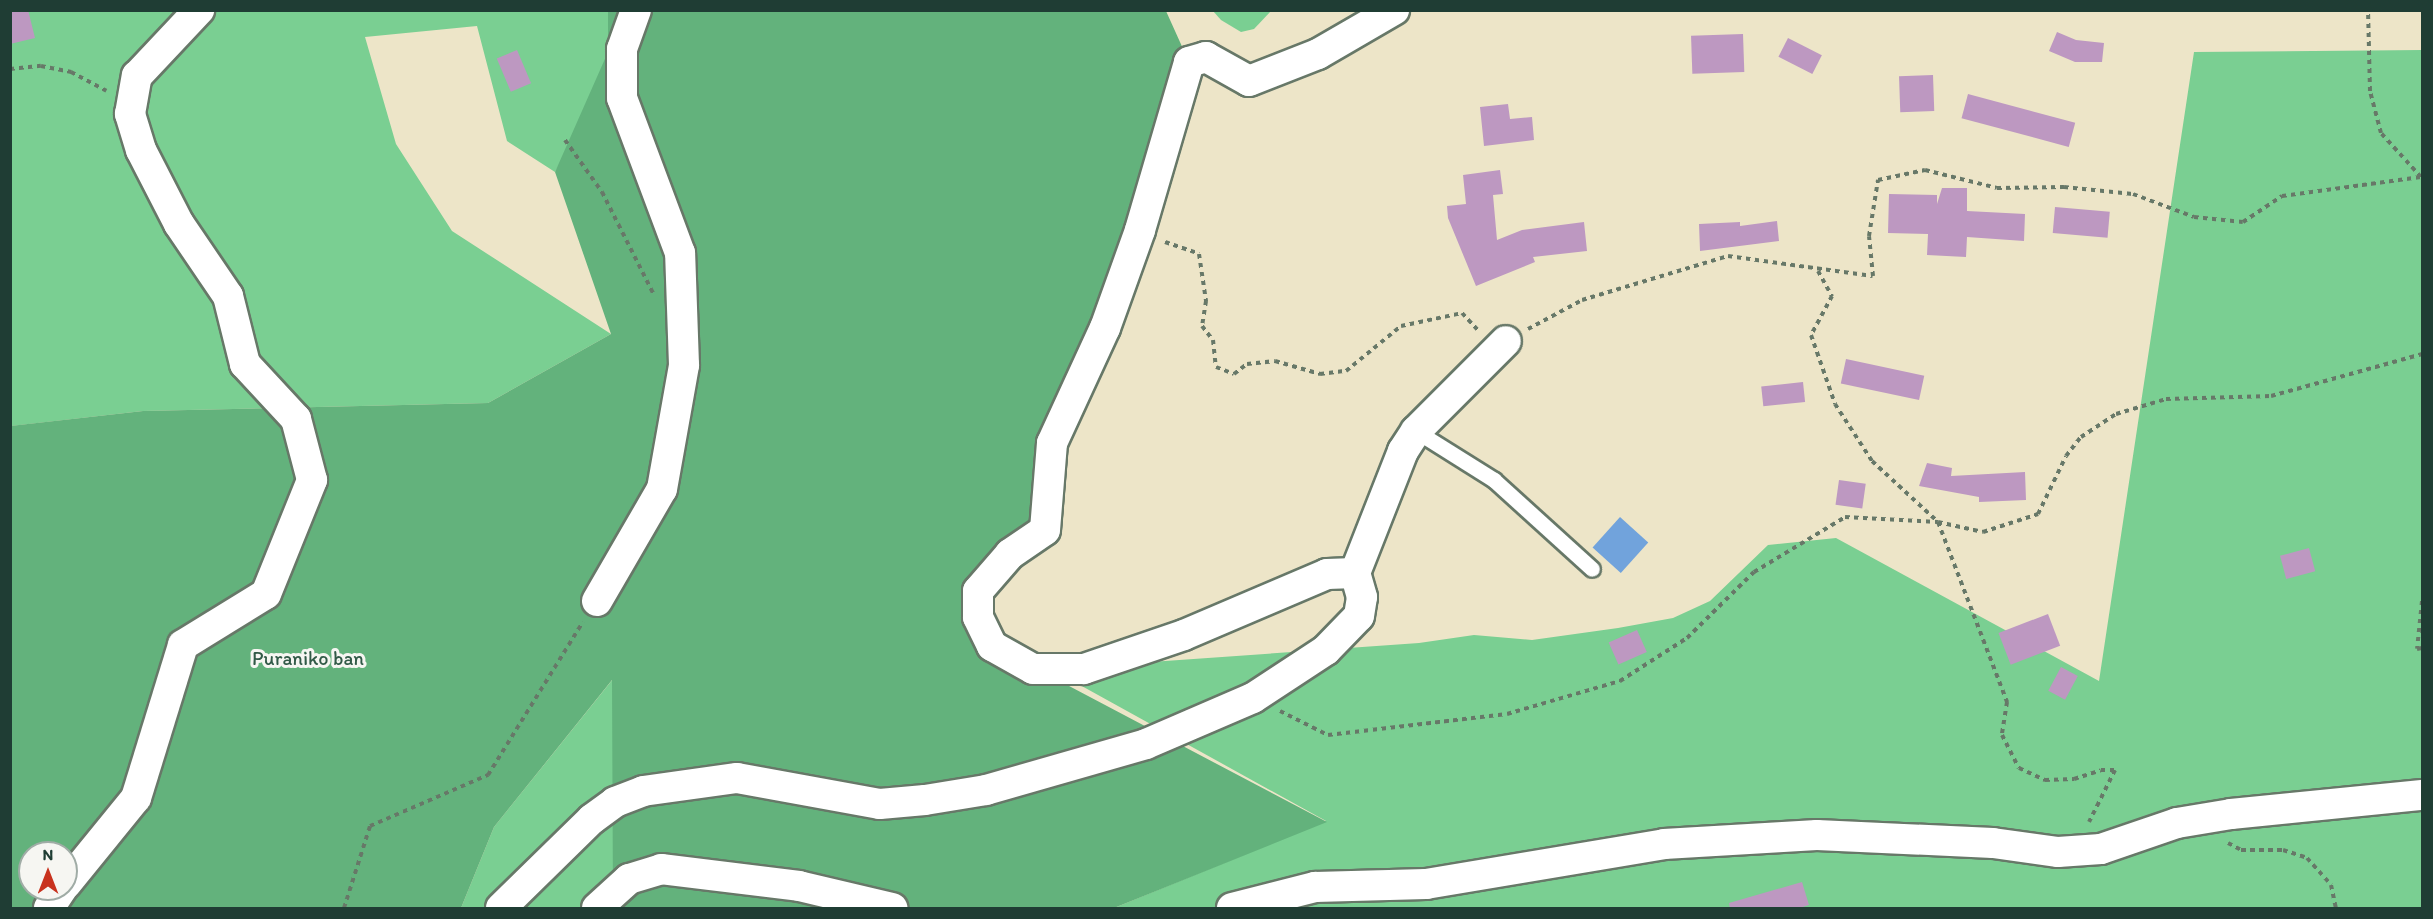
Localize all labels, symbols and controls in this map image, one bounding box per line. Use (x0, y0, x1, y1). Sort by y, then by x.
park label: Puraniko ban (252, 646, 364, 670)
north arrow (18, 841, 78, 901)
text: N (43, 845, 53, 864)

